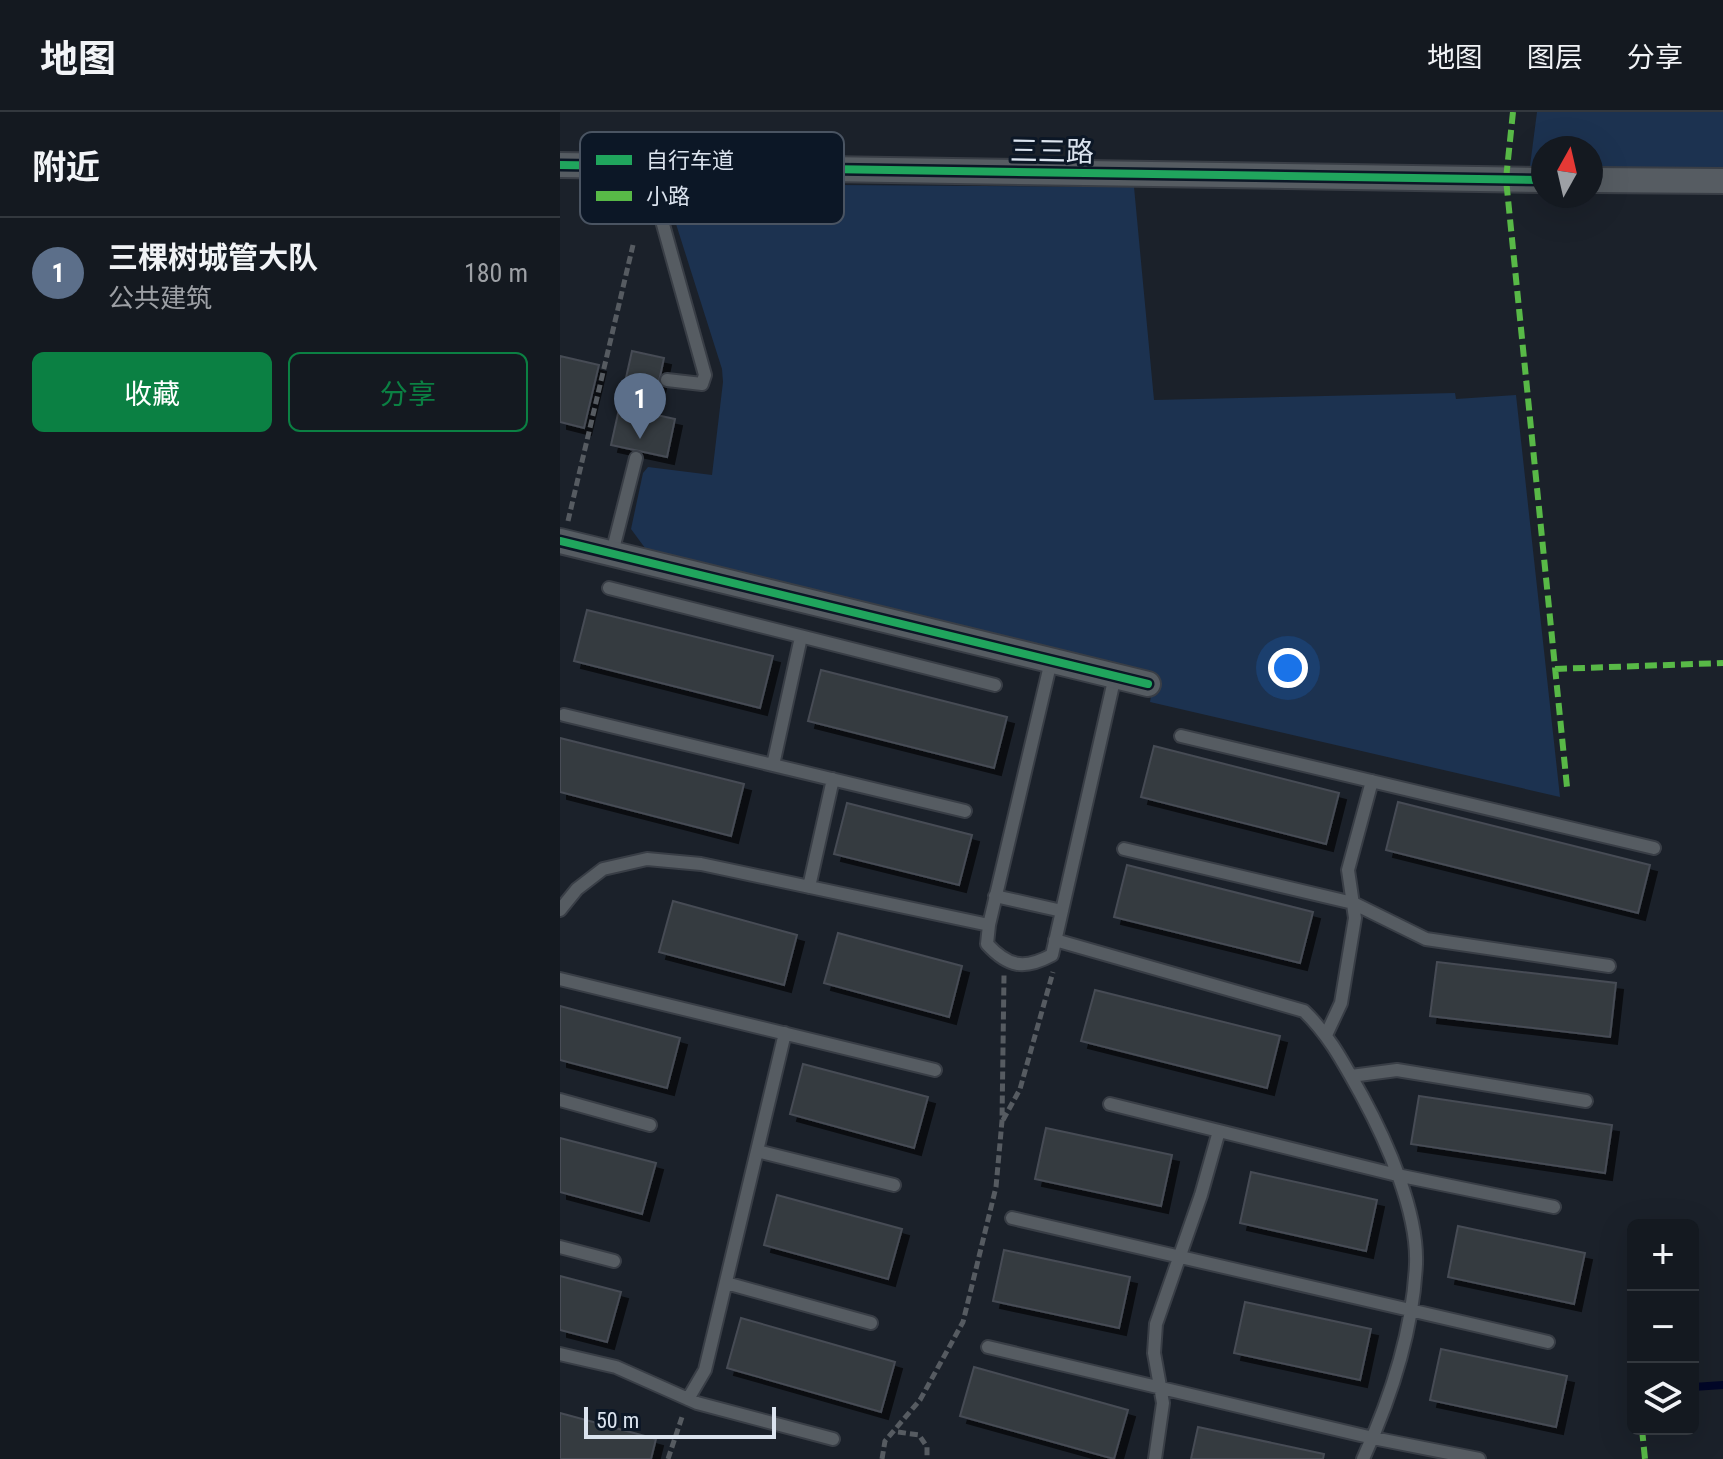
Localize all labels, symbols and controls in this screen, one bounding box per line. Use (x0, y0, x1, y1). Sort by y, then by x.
text: 地图 (40, 37, 116, 81)
text: 地图 (1427, 41, 1483, 74)
text: 图层 (1527, 41, 1583, 74)
text: 分享 (1627, 41, 1683, 74)
legend (580, 132, 844, 224)
street label: 三三路 (1010, 134, 1094, 169)
north arrow (1531, 136, 1603, 208)
text: 附近 (32, 147, 100, 187)
text: 自行车道 (646, 148, 734, 173)
text: 小路 (646, 184, 690, 209)
text: 三棵树城管大队 (108, 240, 318, 275)
text: 1 (51, 258, 65, 288)
text: 180 m (464, 258, 528, 288)
text: 公共建筑 (108, 283, 212, 313)
button: 收藏 (32, 352, 272, 432)
button: 分享 (288, 352, 528, 432)
pin: 1 (614, 373, 666, 439)
your location (1268, 648, 1308, 688)
map controls (1627, 1219, 1699, 1435)
button: + (1627, 1219, 1699, 1291)
button: − (1627, 1291, 1699, 1363)
button: layers (1627, 1363, 1699, 1435)
scale bar (584, 1403, 776, 1439)
text: 50 m (596, 1408, 639, 1433)

